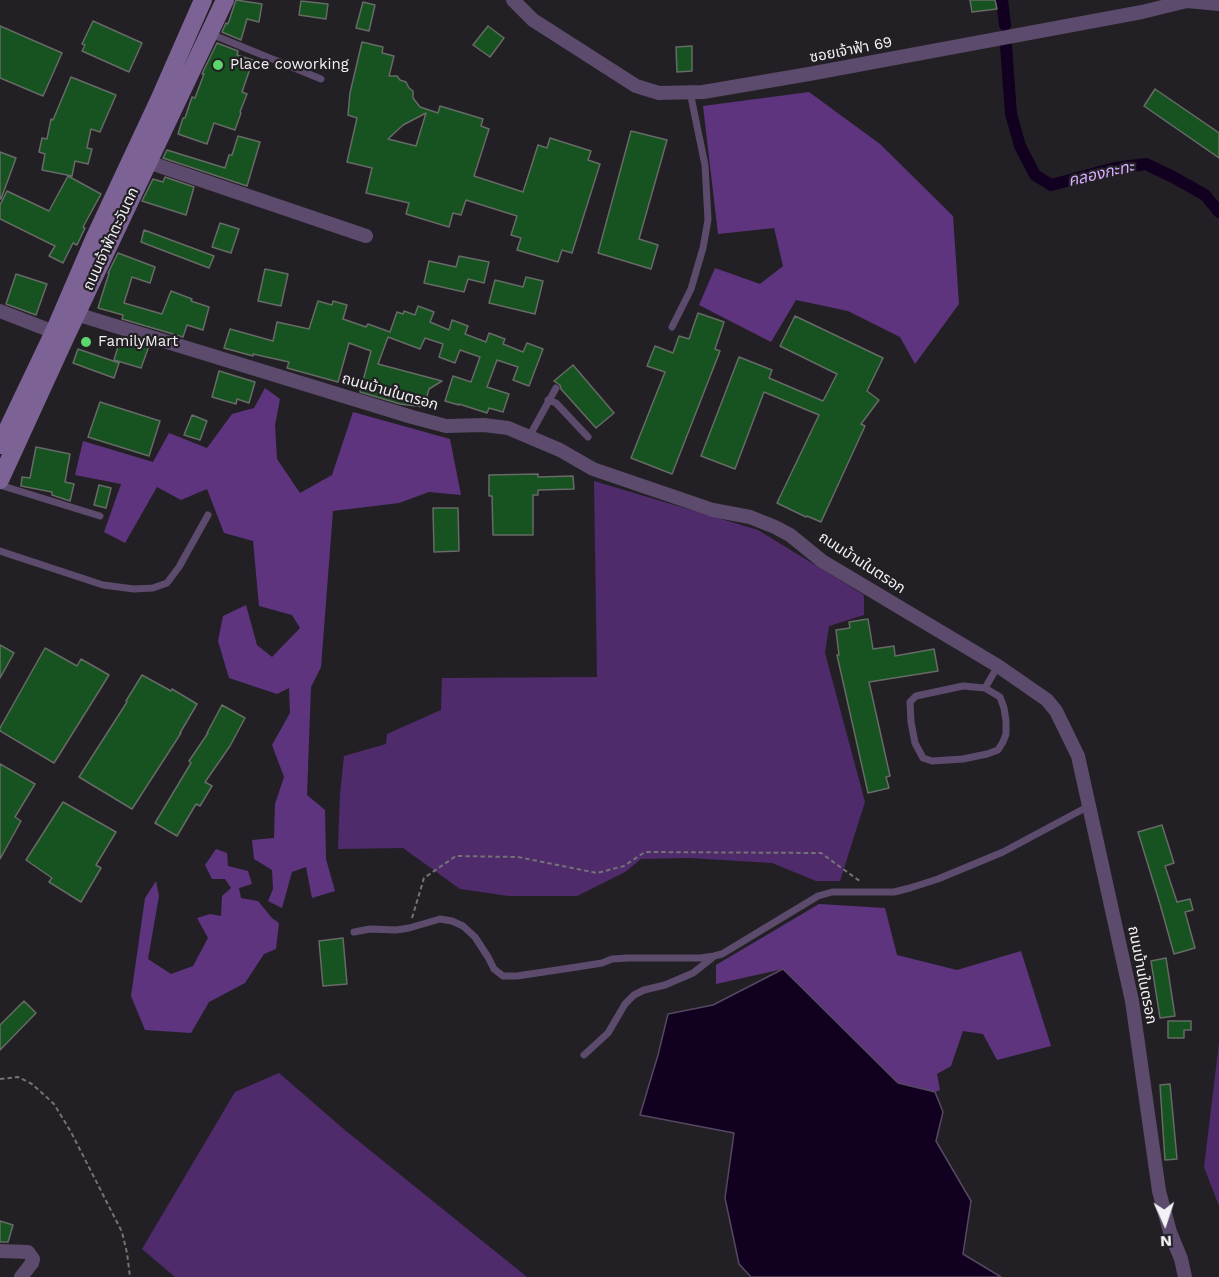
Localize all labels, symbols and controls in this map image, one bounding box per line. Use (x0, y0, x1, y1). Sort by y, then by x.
street label: ซอยเจ้าฟ้า 69 (808, 33, 894, 67)
place label: Place coworking (230, 56, 349, 74)
marker: Place coworking (211, 58, 225, 72)
water label: คลองกะทะ (1066, 157, 1136, 191)
street label: ถนนเจ้าฟ้าตะวันตก (79, 185, 143, 293)
place label: FamilyMart (98, 333, 178, 351)
marker: FamilyMart (79, 335, 93, 349)
street label: ถนนบ้านในตรอก (340, 370, 440, 414)
street label: ถนนบ้านในตรอก (815, 528, 909, 598)
street label: ถนนบ้านในตรอก (1124, 924, 1160, 1026)
north arrow (1135, 1193, 1195, 1253)
text: N (1160, 1232, 1172, 1251)

